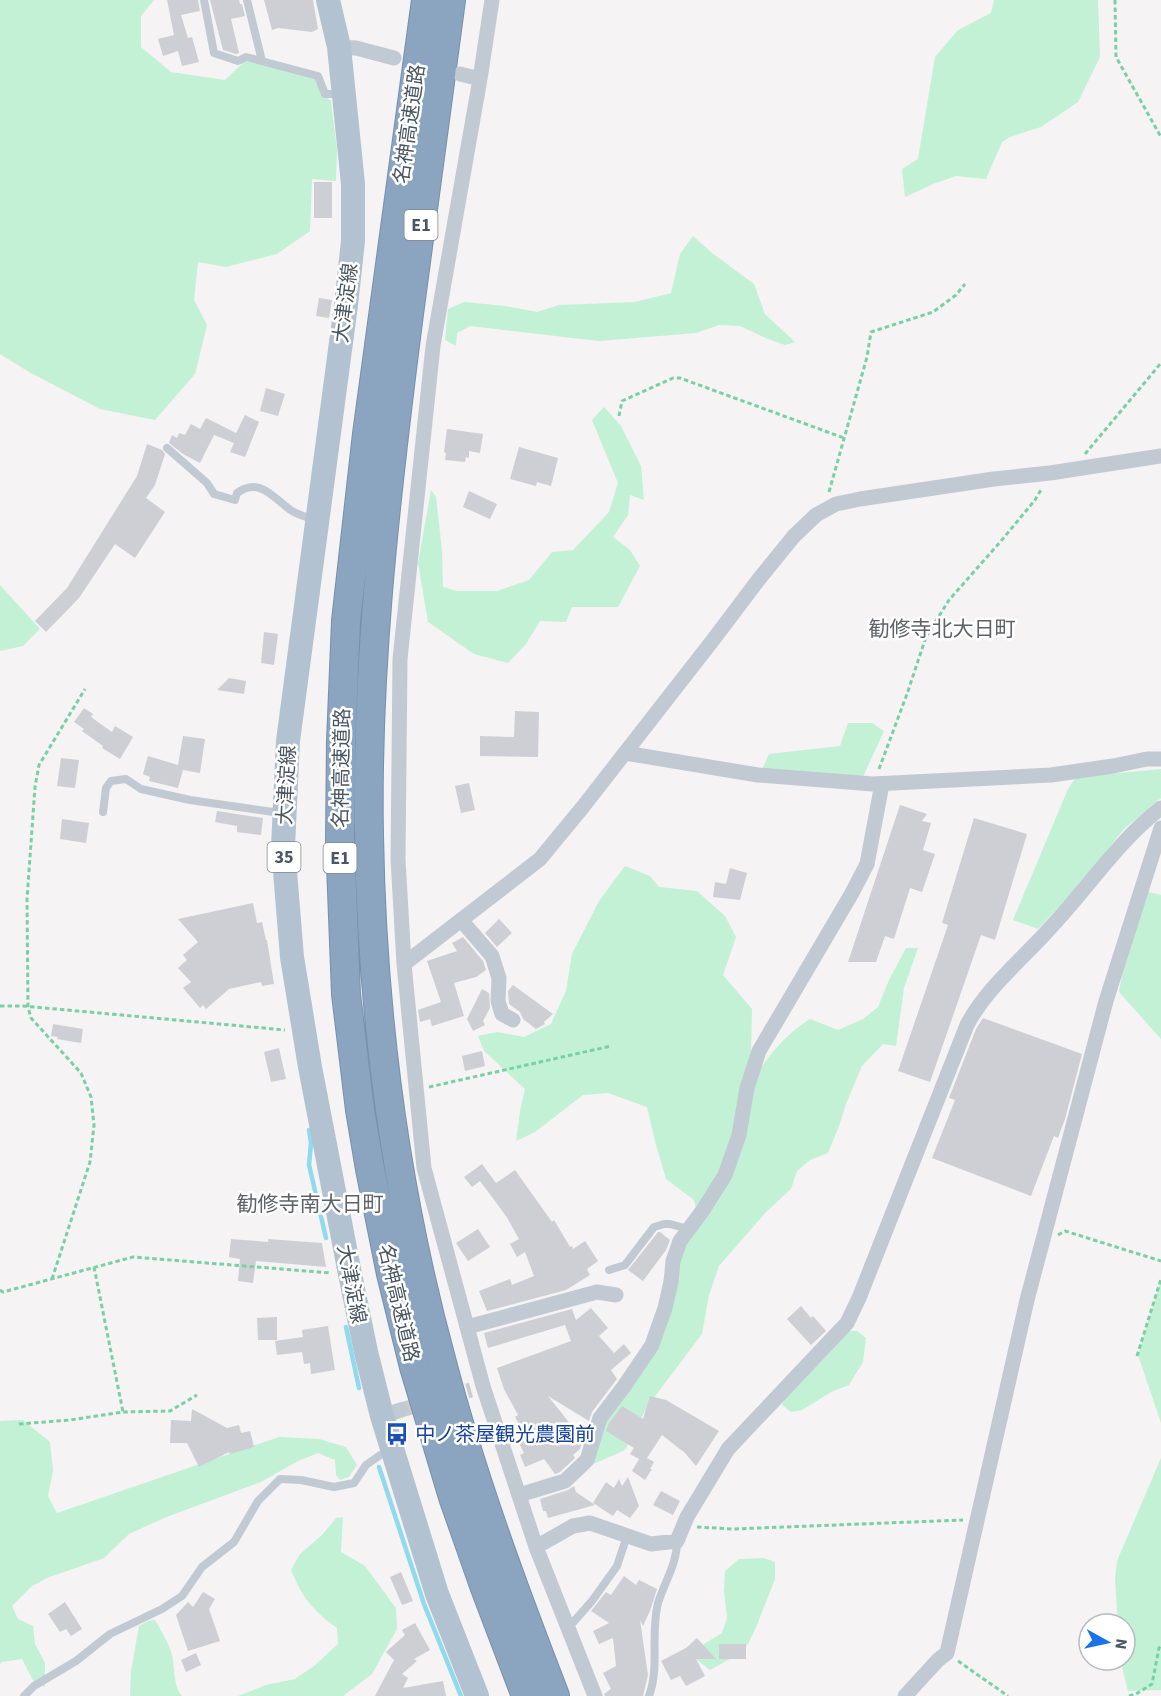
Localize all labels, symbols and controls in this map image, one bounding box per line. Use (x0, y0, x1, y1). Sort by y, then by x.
street label: 名神高速道路 (388, 63, 432, 186)
road number: E1 (404, 210, 438, 240)
street label: 大津淀線 (327, 262, 365, 345)
district label: 勧修寺北大日町 (869, 614, 1016, 644)
street label: 名神高速道路 (327, 708, 357, 828)
street label: 大津淀線 (271, 744, 303, 826)
road number: 35 (268, 842, 300, 872)
road number: E1 (324, 843, 356, 873)
district label: 勧修寺南大日町 (237, 1189, 384, 1219)
street label: 大津淀線 (330, 1242, 372, 1326)
street label: 名神高速道路 (371, 1242, 425, 1365)
bus stop icon: 中ノ茶屋観光農園前 (384, 1421, 410, 1447)
place label: 中ノ茶屋観光農園前 (415, 1421, 595, 1449)
north arrow (1077, 1612, 1137, 1672)
text: N (1109, 1637, 1132, 1651)

